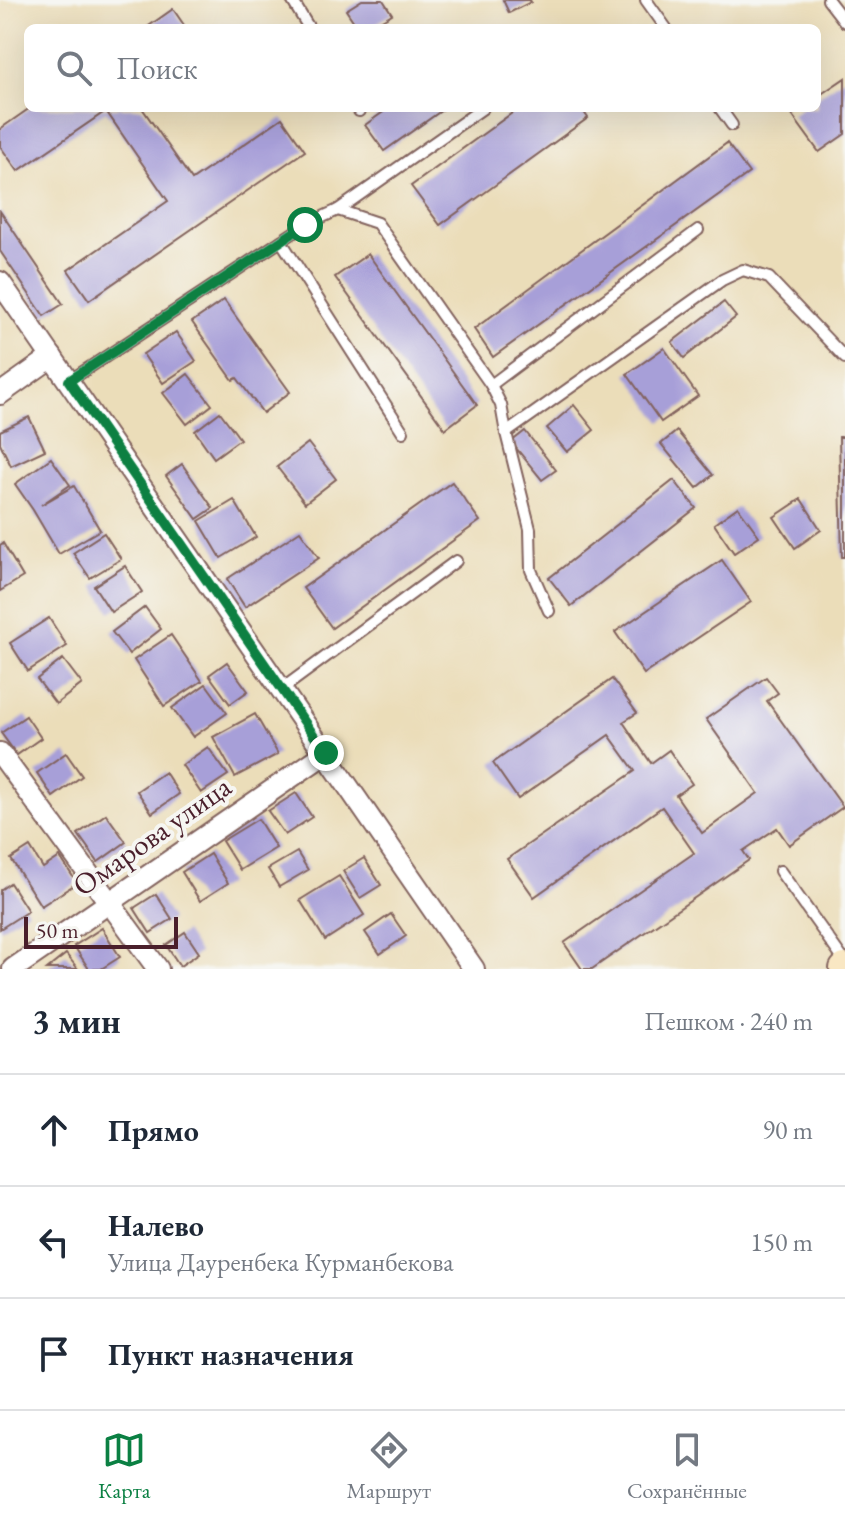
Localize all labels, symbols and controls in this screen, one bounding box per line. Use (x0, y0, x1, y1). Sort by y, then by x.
search box (24, 24, 821, 112)
icon: search (52, 46, 96, 90)
text: Поиск (116, 49, 198, 88)
route start (287, 207, 323, 243)
route end (308, 735, 344, 771)
street label: Омарова улица (65, 767, 239, 905)
scale bar (24, 913, 178, 949)
text: 50 m (36, 916, 79, 945)
text: 3 мин (32, 999, 121, 1043)
text: Пешком · 240 m (644, 1004, 813, 1038)
icon: ahead (32, 1108, 76, 1152)
text: Прямо (108, 1111, 199, 1150)
text: 90 m (763, 1113, 813, 1147)
text: Налево (108, 1206, 204, 1245)
icon: left (32, 1220, 76, 1264)
text: 150 m (750, 1225, 813, 1259)
text: Улица Дауренбека Курманбекова (108, 1245, 454, 1279)
icon: arrive (32, 1332, 76, 1376)
text: Пункт назначения (108, 1335, 354, 1374)
tab: Карта (98, 1428, 151, 1505)
tab: Маршрут (347, 1428, 431, 1505)
tab: Сохранённые (627, 1428, 747, 1505)

